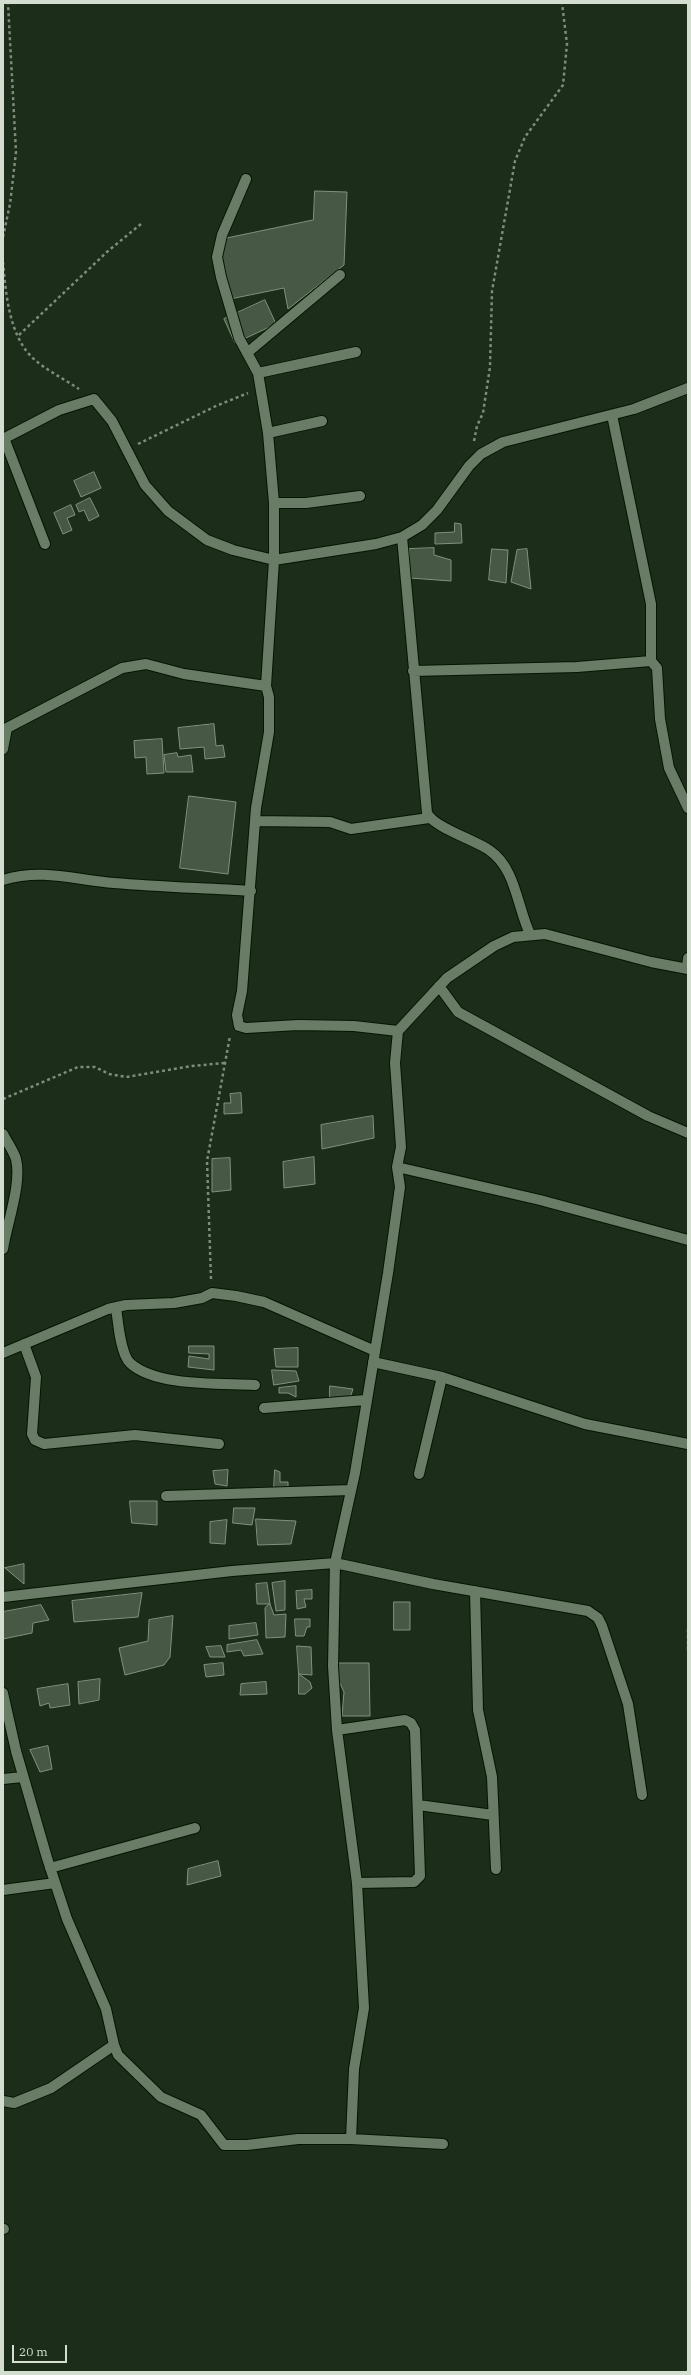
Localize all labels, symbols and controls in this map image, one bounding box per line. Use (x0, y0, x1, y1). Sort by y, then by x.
scale bar (14, 2337, 69, 2363)
text: 20 m (19, 2344, 48, 2359)

